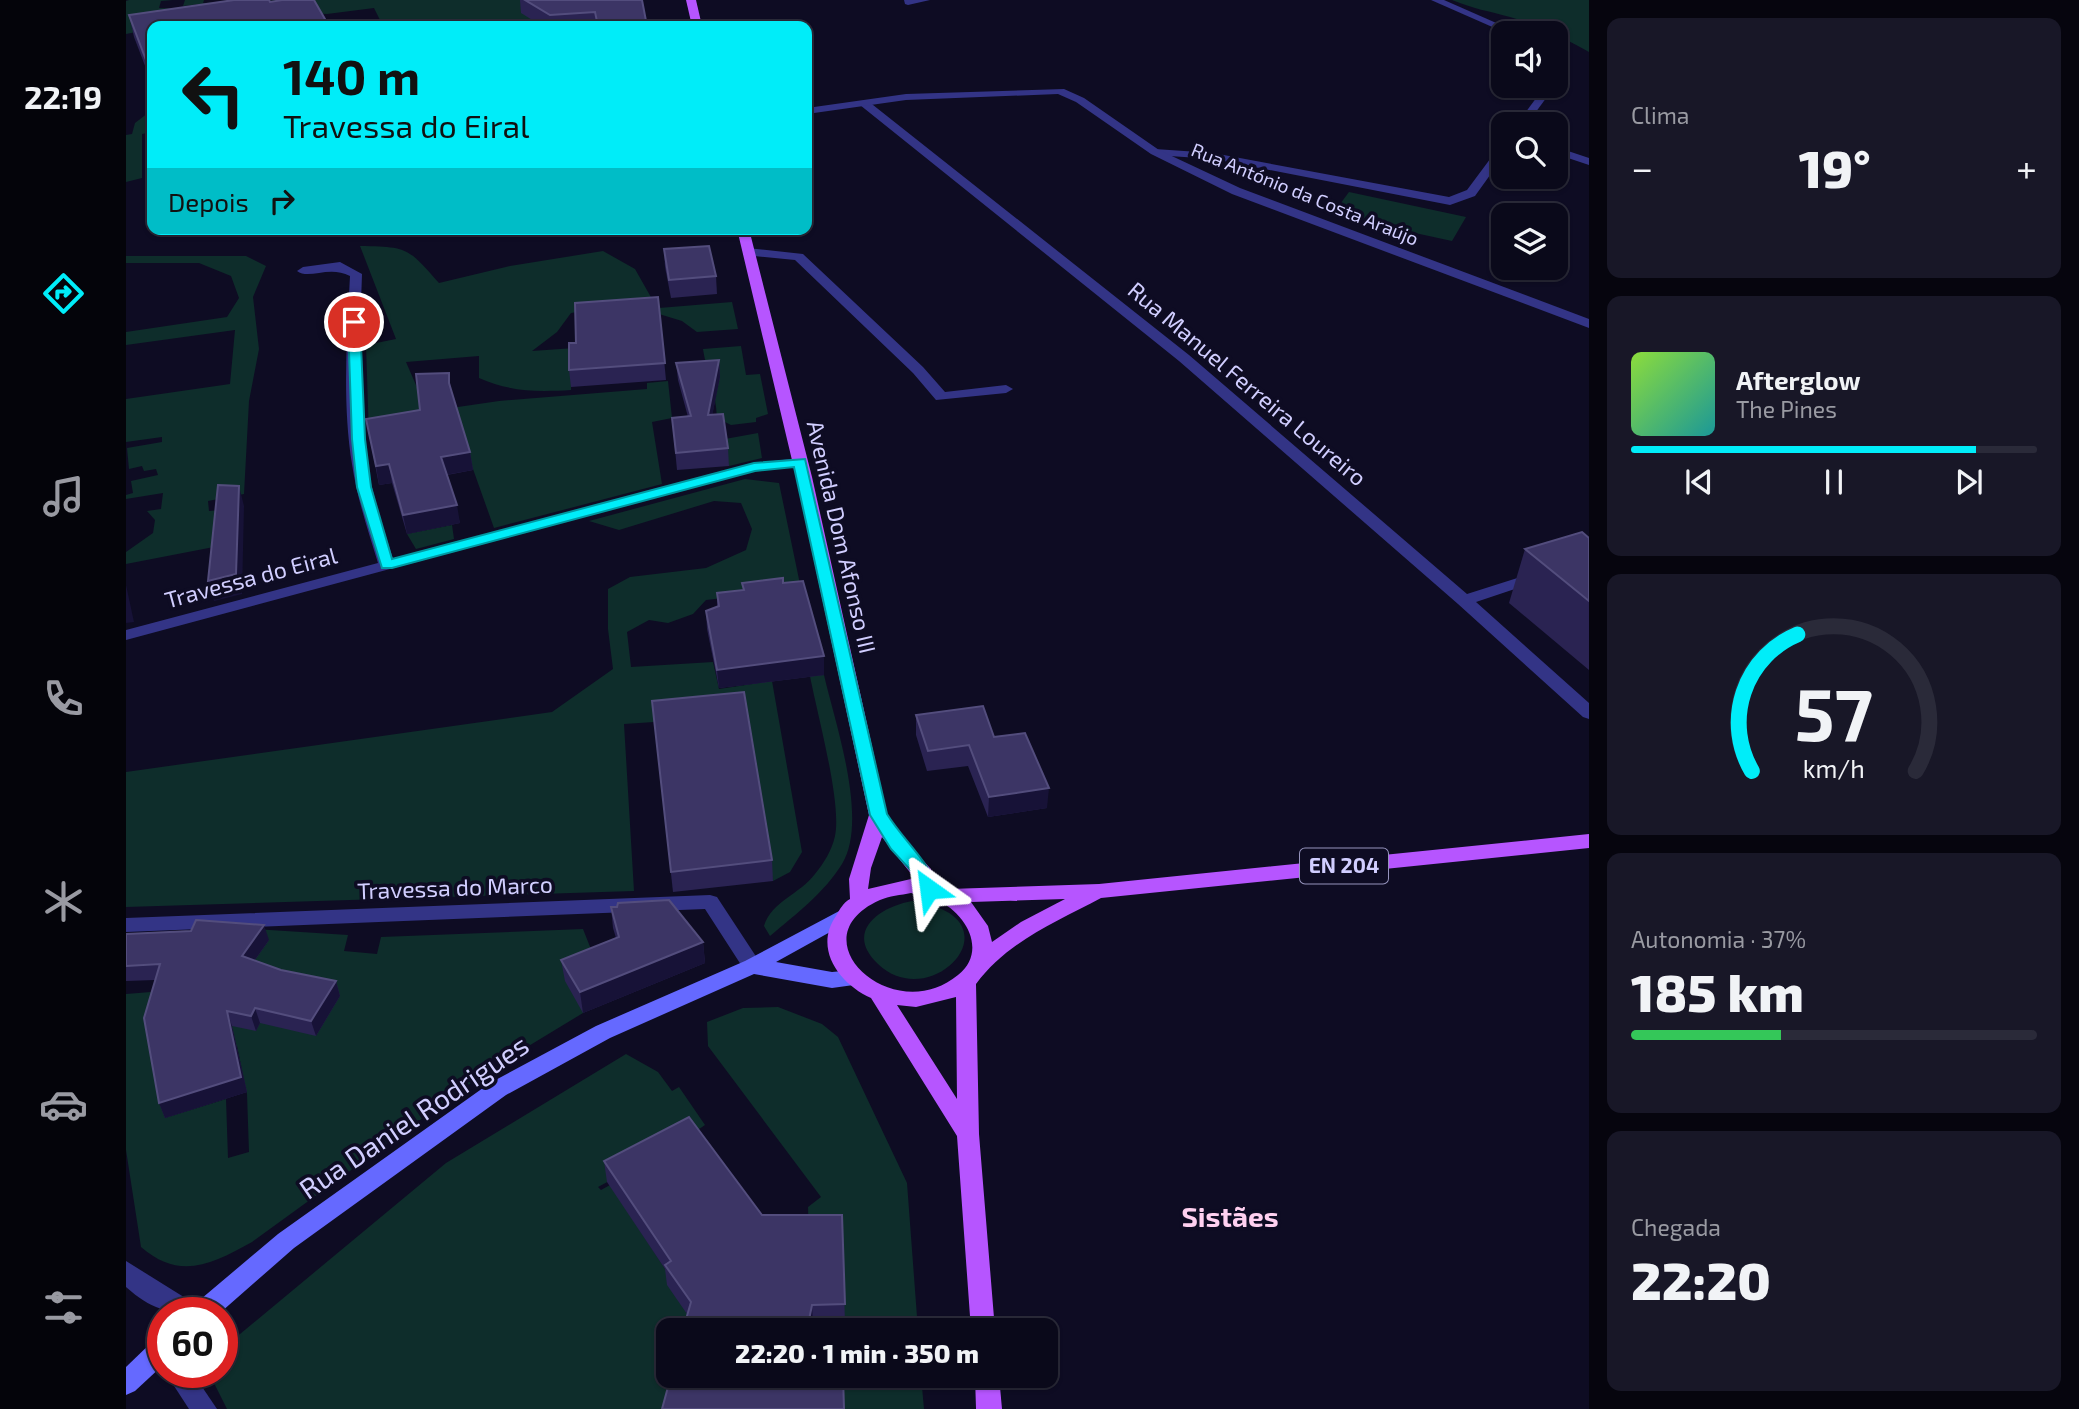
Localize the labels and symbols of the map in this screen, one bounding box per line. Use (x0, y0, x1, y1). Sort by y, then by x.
street label: Rua António da Costa Araújo (1188, 137, 1422, 250)
street label: Rua Manuel Ferreira Loureiro (1123, 275, 1373, 491)
pin (324, 292, 384, 352)
street label: Avenida Dom Afonso III (802, 417, 882, 656)
street label: Travessa do Eiral (162, 541, 340, 613)
road number: EN 204 (1300, 848, 1388, 884)
position arrow (892, 852, 966, 926)
street label: Travessa do Marco (357, 870, 553, 904)
street label: Rua Daniel Rodrigues (292, 1027, 534, 1206)
district label: Sistães (1181, 1199, 1279, 1233)
speed limit sign: 60 (147, 1297, 238, 1388)

